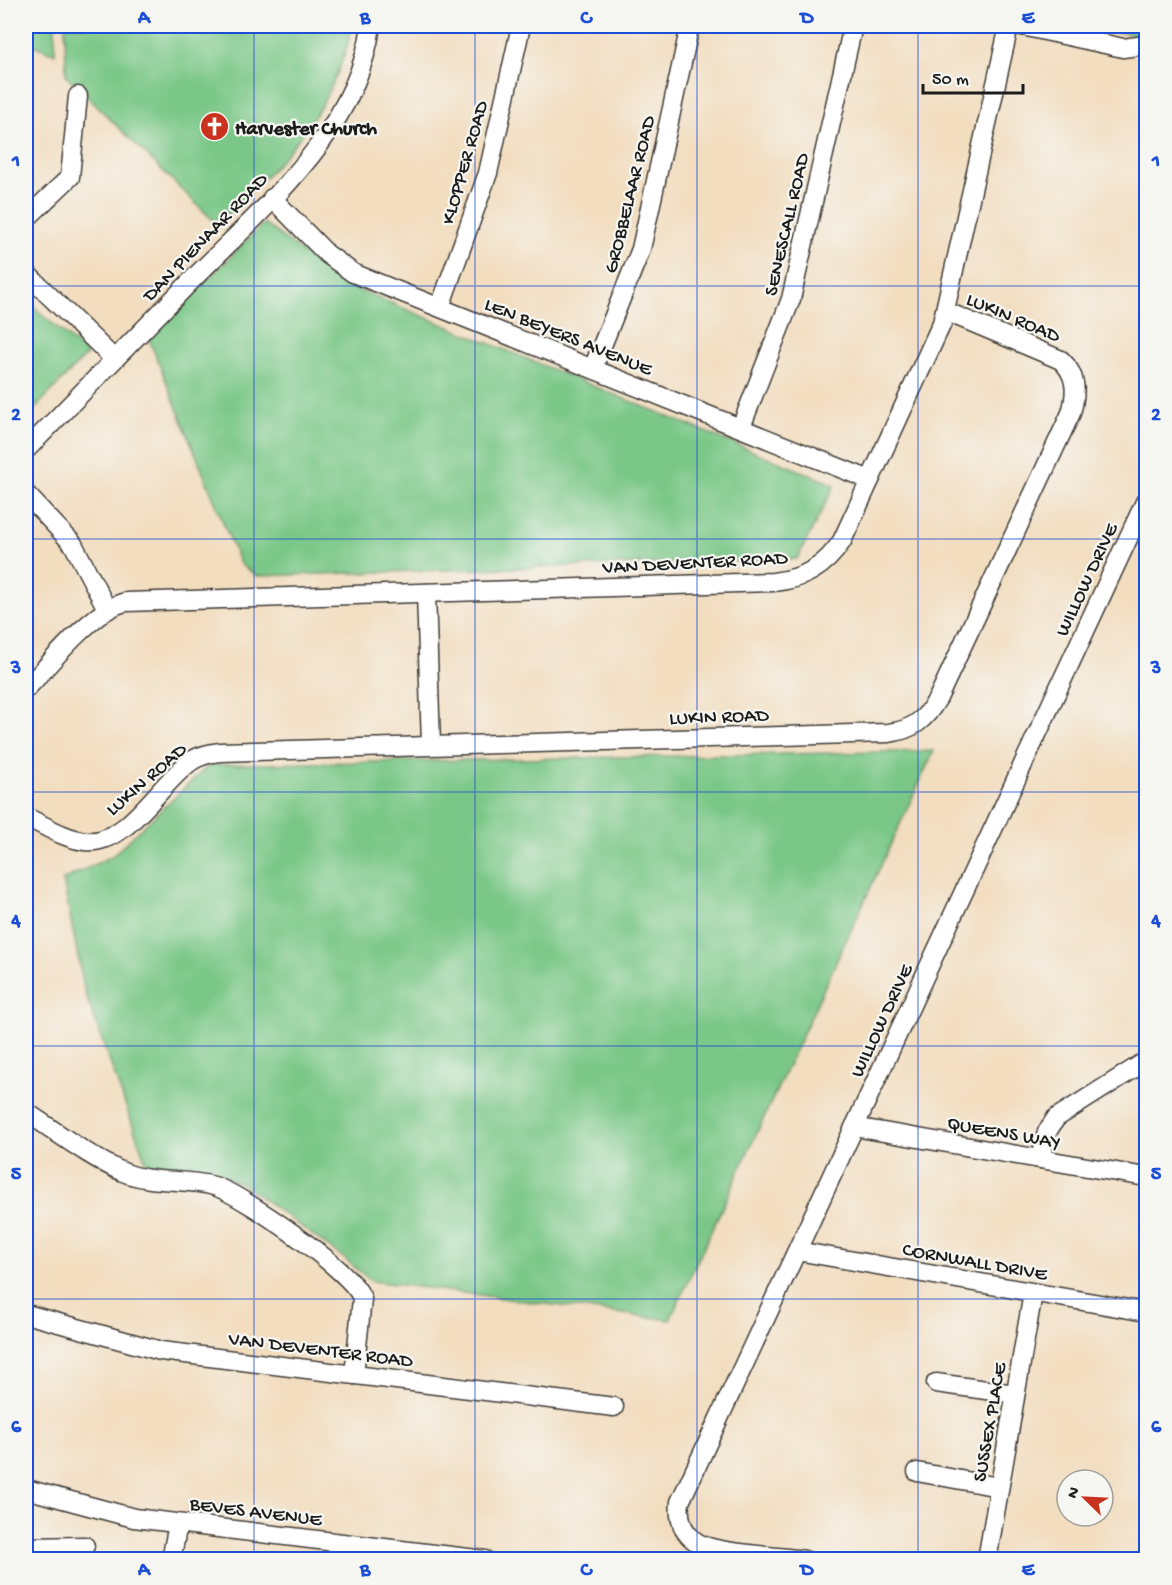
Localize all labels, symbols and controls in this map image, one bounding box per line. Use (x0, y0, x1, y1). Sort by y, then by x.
text: A (137, 8, 152, 31)
text: B (359, 8, 371, 31)
text: C (580, 8, 594, 31)
text: D (798, 8, 814, 31)
text: E (1022, 8, 1036, 31)
scale bar (923, 57, 1024, 95)
text: 50 m (932, 70, 969, 91)
street label: KLOPPER ROAD (438, 98, 495, 227)
church icon: Harvester Church (198, 111, 230, 143)
street label: GROBBELAAR ROAD (601, 113, 662, 276)
place label: Harvester Church (235, 119, 377, 142)
street label: SENESCALL ROAD (761, 150, 816, 298)
text: 1 (11, 151, 20, 174)
text: 1 (1151, 151, 1160, 174)
street label: DAN PIENAAR ROAD (138, 169, 275, 309)
street label: LUKIN ROAD (962, 289, 1064, 350)
street label: LEN BEYERS AVENUE (480, 294, 656, 383)
text: 2 (11, 405, 21, 428)
text: 2 (1151, 405, 1161, 428)
street label: WILLOW DRIVE (1052, 519, 1125, 641)
street label: VAN DEVENTER ROAD (601, 548, 789, 581)
text: 3 (10, 658, 21, 681)
text: 3 (1150, 658, 1161, 681)
street label: LUKIN ROAD (669, 705, 770, 732)
street label: LUKIN ROAD (102, 739, 193, 822)
text: 4 (10, 911, 21, 934)
text: 4 (1150, 911, 1161, 934)
street label: WILLOW DRIVE (847, 960, 920, 1082)
street label: QUEENS WAY (945, 1113, 1062, 1156)
text: 5 (11, 1164, 22, 1187)
text: 5 (1151, 1164, 1162, 1187)
street label: CORNWALL DRIVE (900, 1239, 1050, 1288)
street label: VAN DEVENTER ROAD (226, 1329, 415, 1374)
street label: SUSSEX PLACE (970, 1360, 1014, 1484)
text: 6 (11, 1417, 22, 1440)
text: 6 (1151, 1417, 1162, 1440)
north arrow (1055, 1468, 1115, 1528)
text: N (1064, 1484, 1086, 1502)
street label: BEVES AVENUE (187, 1494, 324, 1533)
text: A (137, 1560, 152, 1583)
text: B (359, 1560, 371, 1583)
text: C (580, 1560, 594, 1583)
text: D (798, 1560, 814, 1583)
text: E (1022, 1560, 1036, 1583)

